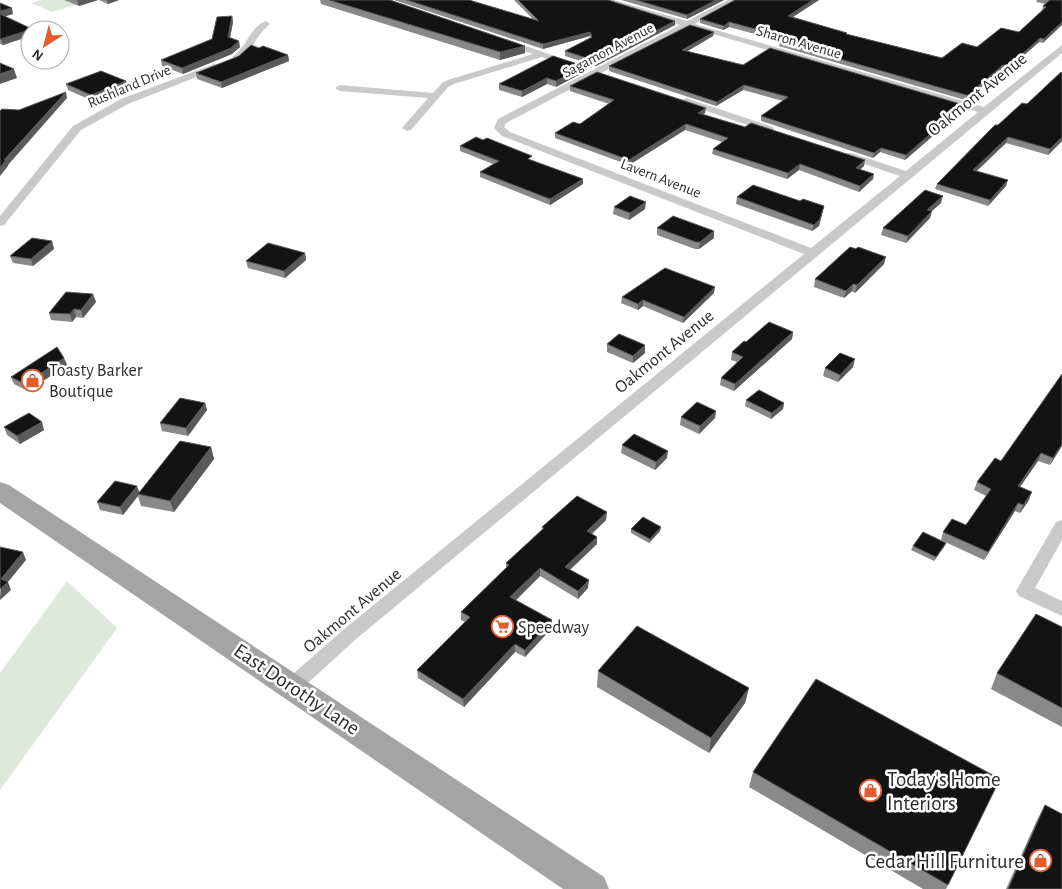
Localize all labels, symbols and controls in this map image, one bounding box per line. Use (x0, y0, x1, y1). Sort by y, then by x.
north arrow (20, 20, 70, 70)
street label: Sagamon Avenue (560, 20, 656, 81)
street label: Sharon Avenue (755, 23, 843, 62)
text: N (30, 46, 46, 63)
street label: Oakmont Avenue (925, 50, 1030, 140)
street label: Rushland Drive (85, 62, 173, 111)
street label: Lavern Avenue (619, 156, 703, 201)
street label: Oakmont Avenue (612, 307, 717, 397)
place label: Toasty Barker Boutique (49, 362, 143, 401)
shop icon: Toasty Barker Boutique (21, 368, 45, 392)
street label: Oakmont Avenue (300, 565, 405, 657)
supermarket icon: Speedway (490, 615, 514, 639)
place label: Speedway (518, 619, 589, 637)
street label: East Dorothy Lane (230, 640, 363, 739)
place label: Today's Home Interiors (887, 769, 1001, 814)
shop icon: Today's Home Interiors (859, 779, 883, 803)
shop icon: Cedar Hill Furniture (1028, 849, 1052, 873)
place label: Cedar Hill Furniture (865, 851, 1024, 872)

